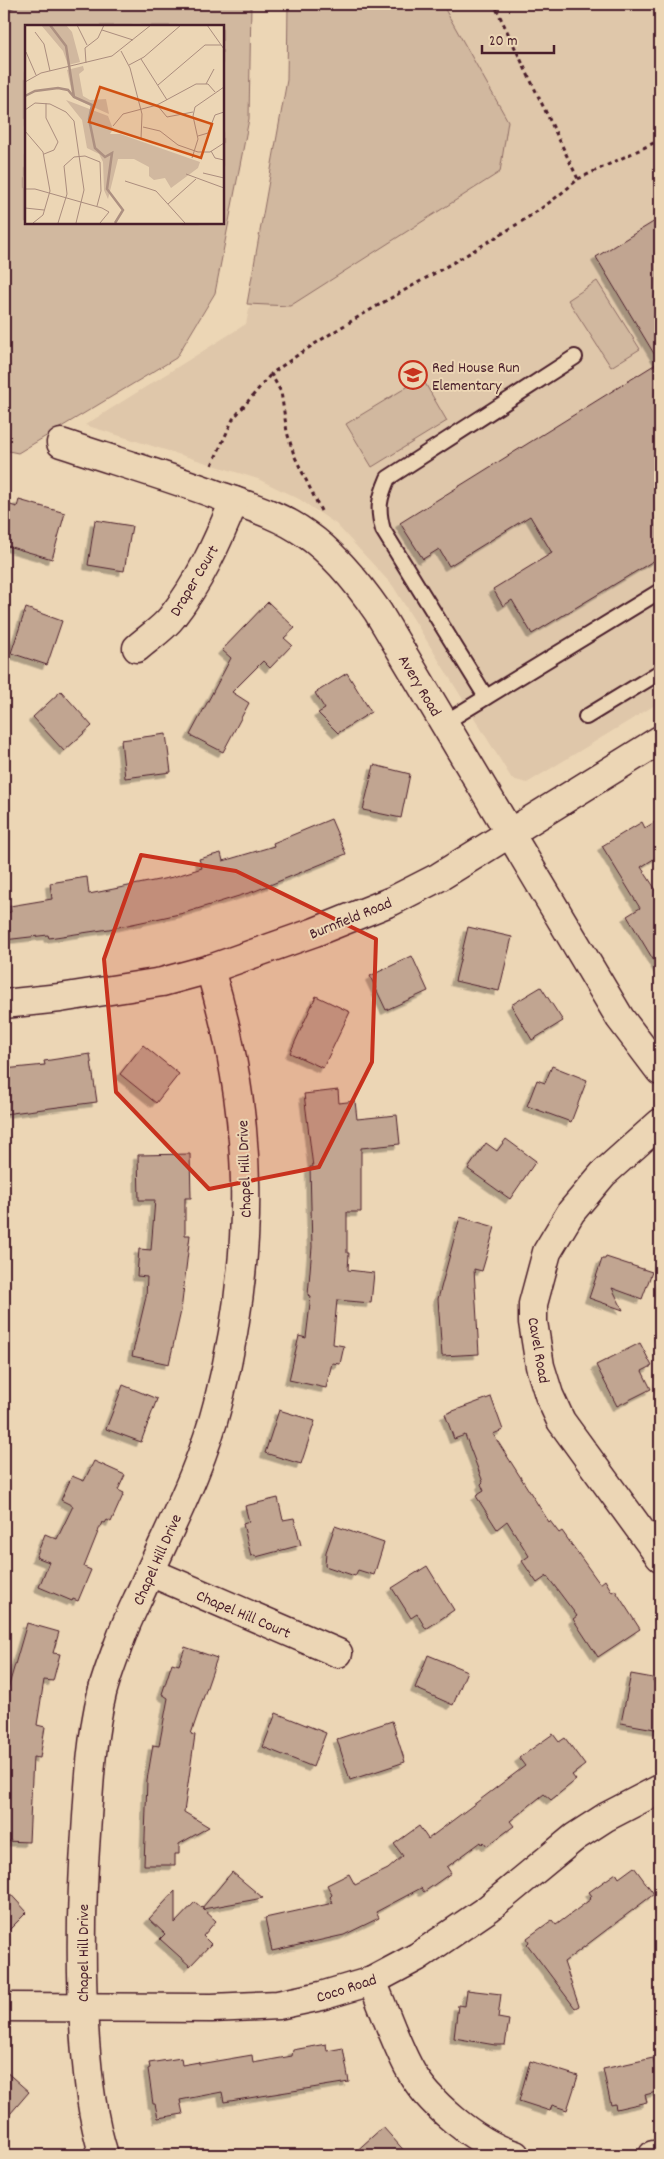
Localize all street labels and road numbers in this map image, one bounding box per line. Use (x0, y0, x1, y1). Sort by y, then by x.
street label: Draper Court (165, 541, 226, 621)
street label: Avery Road (391, 651, 446, 722)
street label: Burnfield Road (306, 892, 396, 946)
street label: Chapel Hill Drive (232, 1120, 259, 1218)
street label: Cavel Road (520, 1316, 555, 1385)
street label: Chapel Hill Drive (128, 1511, 189, 1609)
street label: Chapel Hill Court (192, 1585, 294, 1646)
street label: Chapel Hill Drive (73, 1904, 96, 2002)
street label: Coco Road (314, 1969, 380, 2010)

